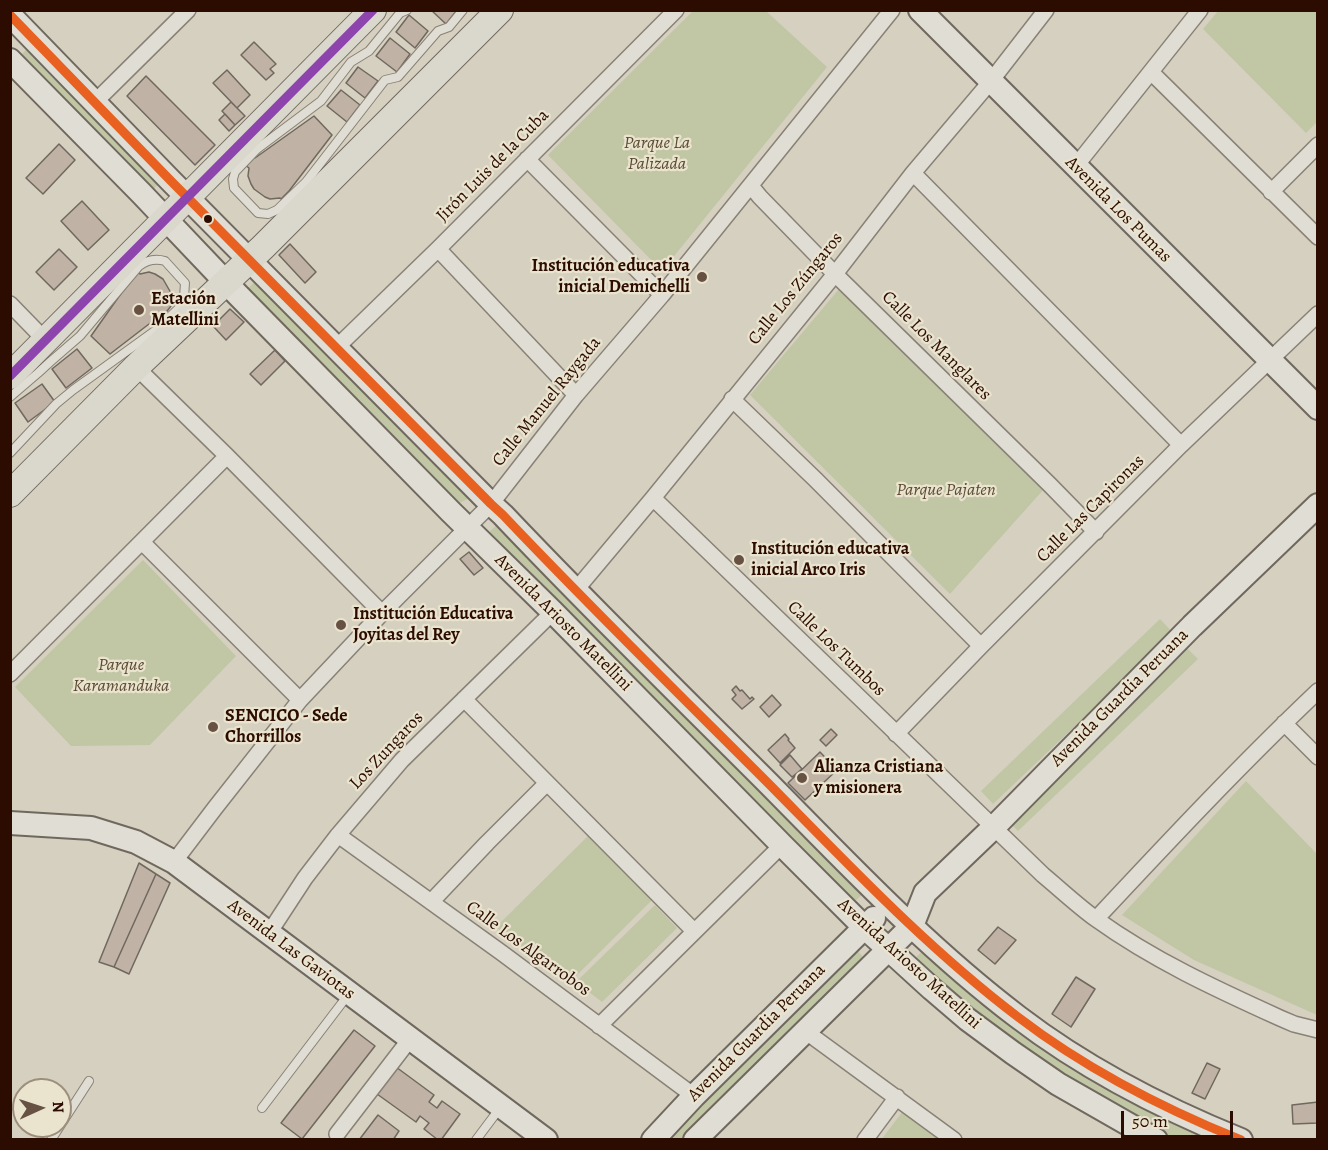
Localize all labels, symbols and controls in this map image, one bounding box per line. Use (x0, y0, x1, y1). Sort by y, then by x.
street label: Jirón Luis de la Cuba (432, 105, 554, 227)
park label: Parque La Palizada (624, 133, 690, 176)
street label: Avenida Los Pumas (1060, 152, 1176, 268)
unlabelled marker (202, 213, 214, 225)
street label: Calle Los Zúngaros (744, 228, 848, 350)
place label: Institución educativa inicial Demichelli (532, 256, 690, 298)
marker: Institución educativa inicial Demichelli (695, 270, 709, 284)
street label: Calle Los Manglares (877, 287, 995, 405)
place label: Estación Matellini (151, 289, 219, 332)
marker: Estación Matellini (132, 303, 146, 317)
street label: Calle Manuel Raygada (488, 333, 606, 471)
street label: Calle Las Capironas (1033, 451, 1149, 567)
park label: Parque Pajaten (896, 480, 996, 502)
place label: Institución educativa inicial Arco Iris (751, 539, 909, 582)
street label: Avenida Ariosto Matellini (490, 550, 636, 696)
marker: Institución educativa inicial Arco Iris (732, 553, 746, 567)
street label: Calle Los Tumbos (782, 597, 890, 701)
place label: Institución Educativa Joyitas del Rey (353, 604, 514, 646)
marker: Institución Educativa Joyitas del Rey (334, 618, 348, 632)
street label: Avenida Guardia Peruana (1047, 625, 1193, 771)
park label: Parque Karamanduka (73, 655, 169, 698)
place label: SENCICO - Sede Chorrillos (225, 706, 348, 748)
street label: Los Zungaros (345, 708, 429, 794)
marker: SENCICO - Sede Chorrillos (206, 720, 220, 734)
place label: Alianza Cristiana y misionera (814, 757, 944, 800)
marker: Alianza Cristiana y misionera (795, 771, 809, 785)
street label: Avenida Ariosto Matellini (833, 894, 985, 1034)
street label: Avenida Las Gaviotas (223, 895, 359, 1005)
street label: Calle Los Algarrobos (462, 897, 594, 1001)
street label: Avenida Guardia Peruana (684, 960, 830, 1106)
north arrow (12, 1078, 72, 1138)
scale bar (1124, 1099, 1236, 1137)
text: N (47, 1101, 69, 1114)
text: 50 m (1132, 1109, 1168, 1133)

